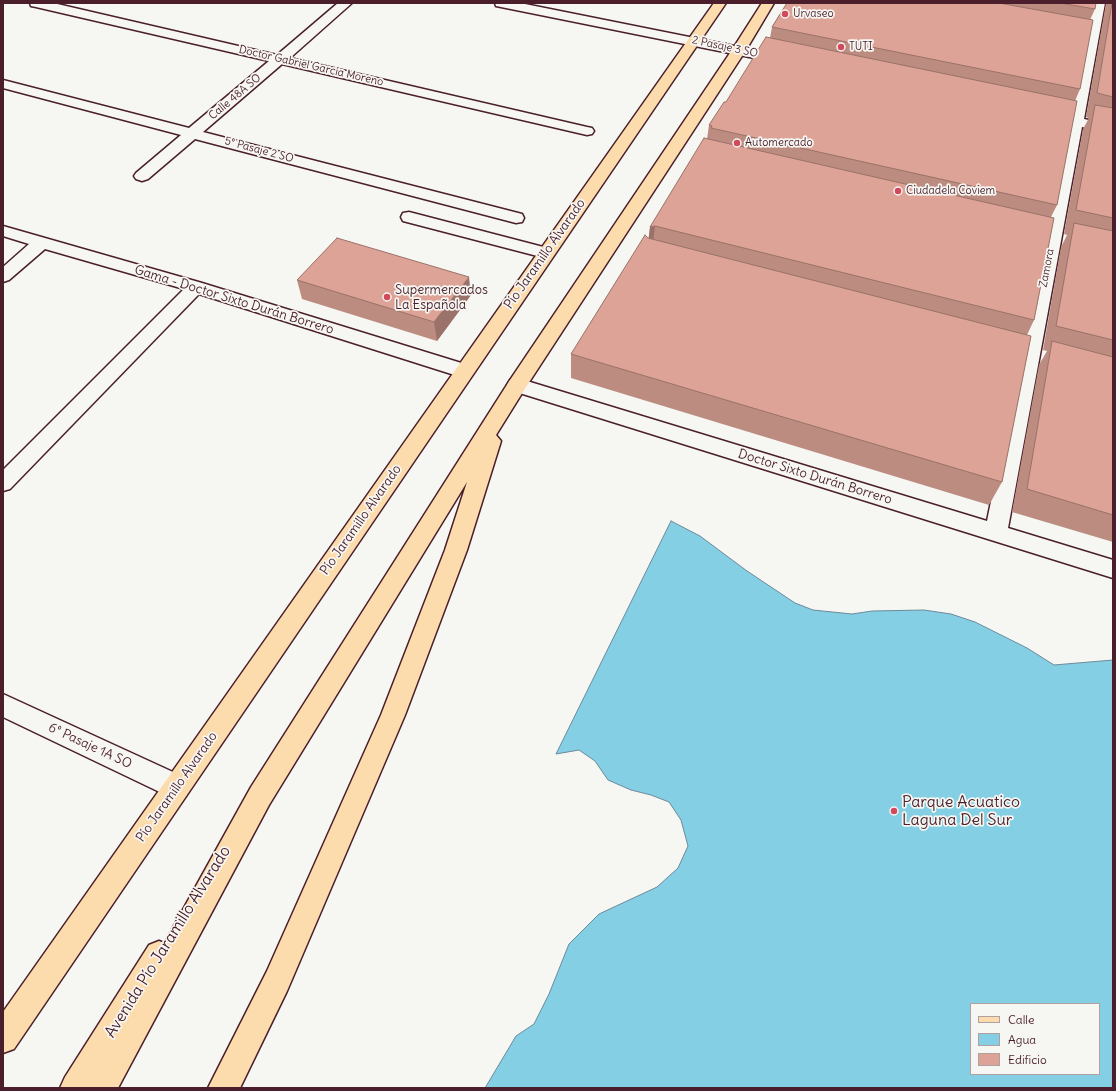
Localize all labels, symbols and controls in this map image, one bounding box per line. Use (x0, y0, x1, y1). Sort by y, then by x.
place label: Urvaseo (793, 7, 834, 21)
marker: Urvaseo (780, 9, 790, 19)
street label: 2 Pasaje 3 SO (691, 34, 759, 60)
place label: TUTI (849, 40, 873, 54)
marker: TUTI (836, 42, 846, 52)
street label: Doctor Gabriel García Moreno (237, 43, 385, 89)
street label: Calle 48A SO (206, 71, 264, 123)
street label: 5° Pasaje 2 SO (223, 134, 295, 166)
place label: Automercado (745, 136, 813, 150)
marker: Automercado (732, 138, 742, 148)
place label: Ciudadela Coviem (906, 184, 995, 198)
marker: Ciudadela Coviem (893, 186, 903, 196)
street label: Pío Jaramillo Alvarado (501, 196, 589, 312)
street label: Zamora (1037, 248, 1057, 288)
street label: Gama - Doctor Sixto Durán Borrero (133, 262, 335, 338)
place label: Supermercados La Española (395, 282, 488, 313)
marker: Supermercados La Española (382, 292, 392, 302)
street label: Doctor Sixto Durán Borrero (736, 446, 894, 508)
street label: Pío Jaramillo Alvarado (317, 462, 405, 578)
street label: 6° Pasaje 1A SO (46, 720, 134, 772)
street label: Pío Jaramillo Alvarado (133, 729, 221, 845)
place label: Parque Acuatico Laguna Del Sur (902, 792, 1020, 830)
marker: Parque Acuatico Laguna Del Sur (889, 806, 899, 816)
street label: Avenida Pío Jaramillo Alvarado (101, 843, 235, 1041)
legend (970, 1003, 1100, 1075)
text: Calle (1008, 1012, 1035, 1027)
text: Agua (1008, 1032, 1036, 1047)
text: Edificio (1008, 1052, 1047, 1067)

